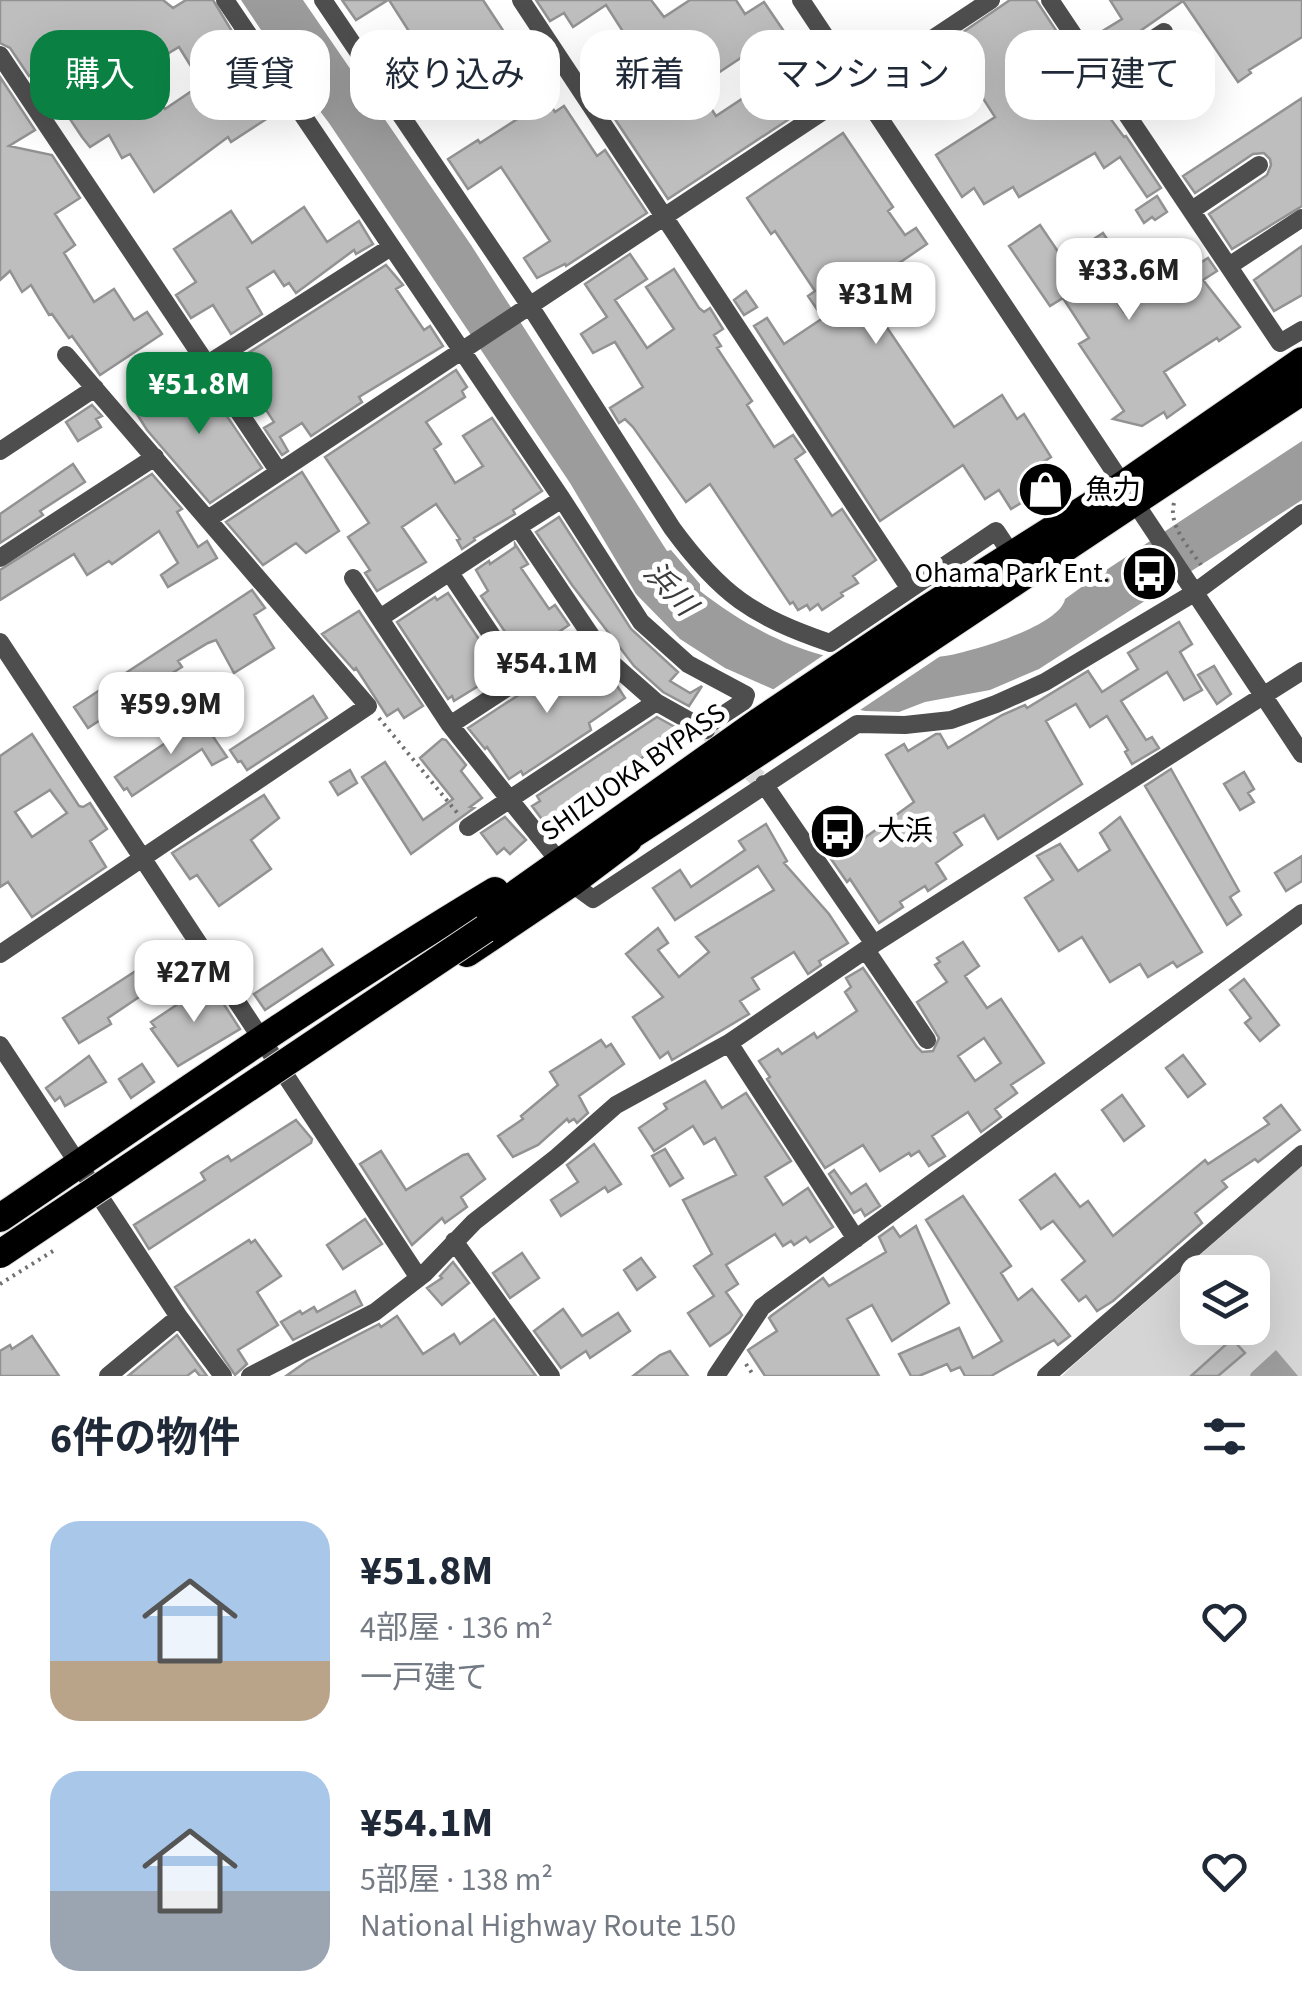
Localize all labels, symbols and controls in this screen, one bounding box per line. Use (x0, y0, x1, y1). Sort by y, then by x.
chip: 購入 (30, 30, 170, 120)
chip: 賃貸 (190, 30, 330, 120)
chip: 絞り込み (350, 30, 560, 120)
chip: 新着 (580, 30, 720, 120)
chip: マンション (740, 30, 985, 120)
chip: 一戸建て (1005, 30, 1215, 120)
pin: ¥33.6M (1048, 238, 1210, 323)
text: ¥33.6M (1078, 247, 1180, 293)
pin: ¥31M (817, 262, 935, 347)
text: ¥31M (838, 271, 914, 317)
pin: ¥51.8M (118, 352, 280, 437)
text: ¥51.8M (148, 361, 250, 407)
shop icon: 魚力 (1016, 460, 1076, 520)
place label: 魚力 (1085, 470, 1141, 510)
bus stop icon: Ohama Park Ent. (1119, 543, 1179, 603)
water label: 浜川 (634, 552, 708, 628)
place label: Ohama Park Ent. (915, 553, 1110, 593)
pin: ¥54.1M (466, 631, 628, 716)
text: ¥54.1M (496, 640, 598, 686)
pin: ¥59.9M (90, 672, 252, 757)
text: ¥59.9M (120, 681, 222, 727)
street label: SHIZUOKA BYPASS (532, 693, 734, 851)
bus stop icon: 大浜 (808, 801, 868, 861)
place label: 大浜 (877, 811, 933, 851)
pin: ¥27M (135, 940, 253, 1025)
text: ¥27M (156, 949, 232, 995)
map controls (1180, 1255, 1270, 1345)
button: layers (1180, 1255, 1270, 1345)
text: 6件の物件 (50, 1409, 240, 1469)
icon: filters (1197, 1409, 1252, 1464)
text: ¥51.8M (360, 1541, 493, 1601)
icon: home (130, 1561, 250, 1681)
icon: heart (1197, 1594, 1252, 1649)
text: 4部屋 · 136 m² (360, 1605, 553, 1651)
text: 一戸建て (360, 1655, 488, 1701)
text: ¥54.1M (360, 1793, 493, 1853)
icon: home (130, 1811, 250, 1931)
icon: heart (1197, 1844, 1252, 1899)
text: 5部屋 · 138 m² (360, 1857, 553, 1903)
text: National Highway Route 150 (360, 1903, 736, 1949)

